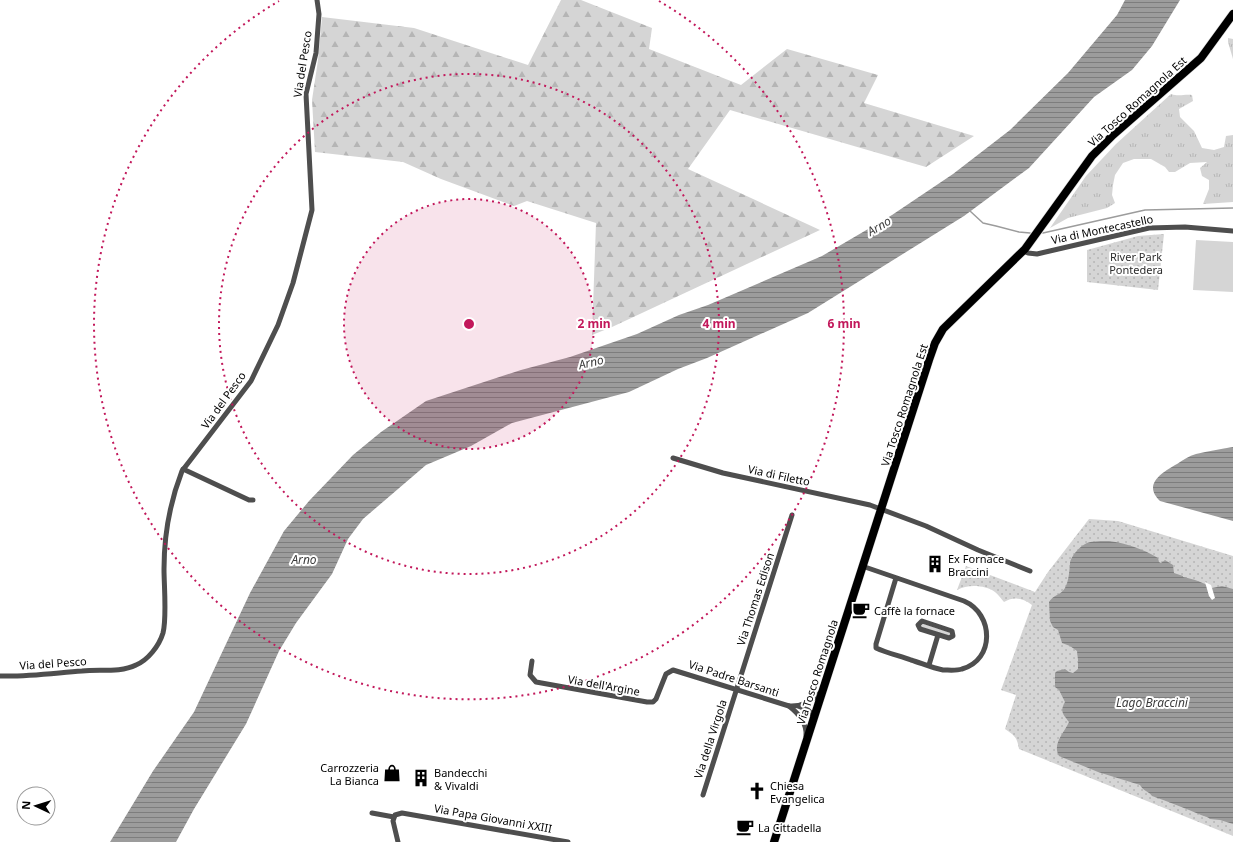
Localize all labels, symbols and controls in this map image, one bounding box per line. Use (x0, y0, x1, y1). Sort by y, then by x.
street label: Via del Pesco (289, 29, 315, 98)
street label: Via Tosco Romagnola Est (1084, 53, 1190, 149)
street label: Via di Montecastello (1050, 211, 1155, 247)
water label: Arno (863, 212, 894, 240)
park label: River Park Pontedera (1109, 249, 1163, 277)
text: 2 min (577, 315, 611, 332)
text: 4 min (702, 315, 736, 332)
text: 6 min (827, 315, 861, 332)
centre of rings (462, 317, 476, 331)
street label: Via Tosco Romagnola Est (877, 342, 931, 468)
water label: Arno (576, 351, 605, 373)
street label: Via del Pesco (197, 368, 249, 432)
street label: Via di Filetto (747, 461, 812, 489)
water label: Arno (290, 551, 317, 568)
street label: Via Thomas Edison (733, 551, 777, 647)
place label: Ex Fornace Braccini (948, 551, 1004, 579)
building icon: Ex Fornace Braccini (925, 554, 945, 574)
cafe icon: Caffè la fornace (851, 600, 871, 620)
place label: Caffè la fornace (874, 603, 955, 618)
street label: Via Tosco Romagnola (793, 618, 841, 726)
street label: Via del Pesco (19, 653, 87, 673)
street label: Via Padre Barsanti (687, 656, 781, 700)
street label: Via dell'Argine (567, 671, 641, 699)
water label: Lago Braccini (1116, 694, 1189, 711)
street label: Via della Virgola (690, 697, 730, 781)
place label: Carrozzeria La Bianca (320, 760, 379, 788)
shop icon: Carrozzeria La Bianca (382, 763, 402, 783)
place label: Bandecchi & Vivaldi (434, 765, 487, 793)
building icon: Bandecchi & Vivaldi (411, 768, 431, 788)
place label: Chiesa Evangelica (770, 778, 825, 806)
church icon: Chiesa Evangelica (747, 781, 767, 801)
north arrow (16, 786, 56, 826)
text: N (18, 800, 33, 810)
street label: Via Papa Giovanni XXIII (433, 800, 553, 836)
cafe icon: La Cittadella (735, 817, 755, 837)
place label: La Cittadella (758, 820, 822, 835)

